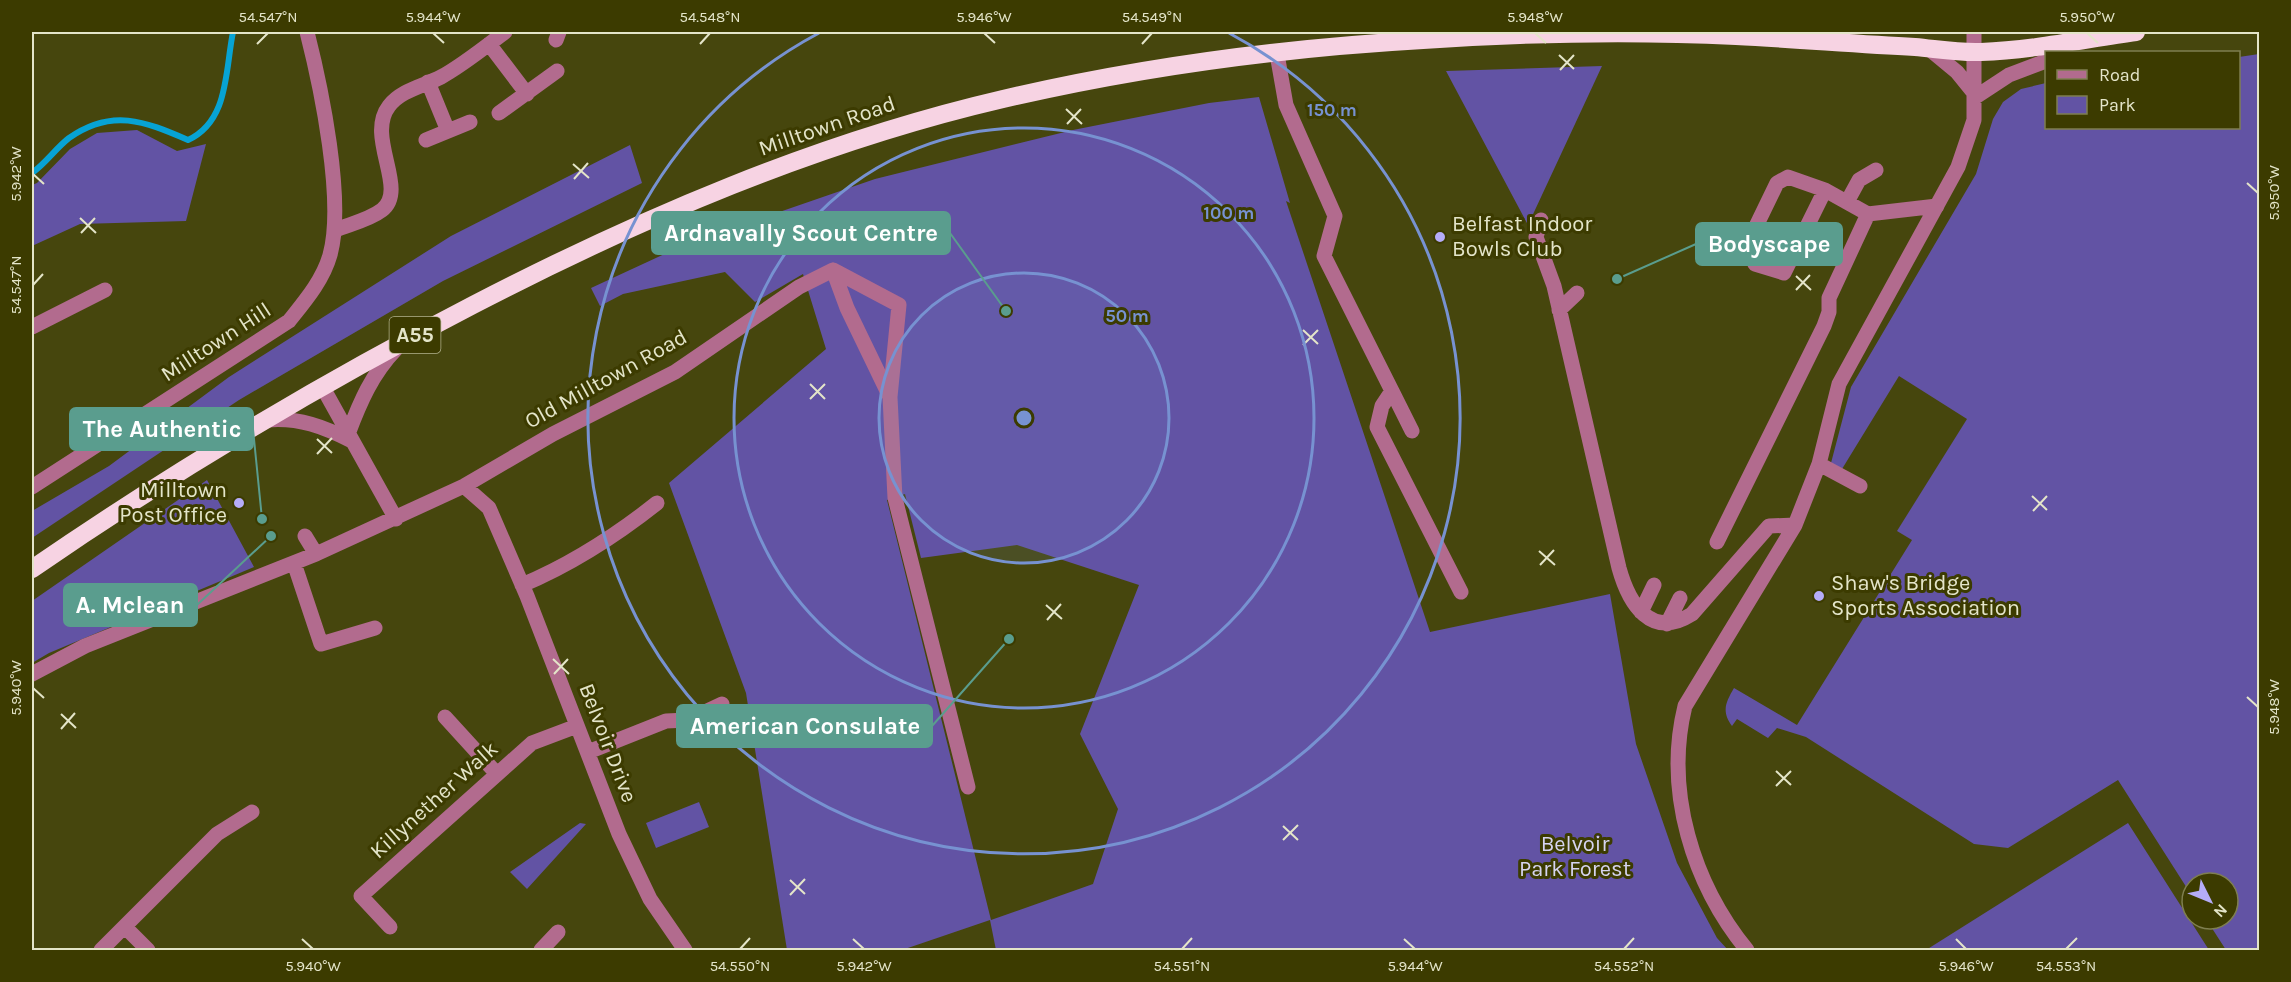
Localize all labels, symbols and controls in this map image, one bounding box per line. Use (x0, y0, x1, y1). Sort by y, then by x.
text: 54.547°N (239, 8, 297, 26)
text: 5.944°W (405, 8, 461, 26)
text: 54.548°N (680, 8, 740, 26)
text: 5.946°W (956, 8, 1012, 26)
text: 54.549°N (1122, 8, 1182, 26)
text: 5.948°W (1507, 8, 1564, 26)
text: 5.950°W (2059, 8, 2115, 26)
legend (2045, 51, 2240, 129)
text: Road (2099, 64, 2140, 86)
street label: Milltown Road (755, 90, 899, 162)
text: Park (2099, 94, 2136, 116)
text: 150 m (1307, 99, 1357, 121)
text: 5.942°W (7, 146, 25, 202)
text: 5.950°W (2265, 165, 2283, 221)
text: 100 m (1204, 202, 1254, 224)
place label: Belfast Indoor Bowls Club (1452, 211, 1592, 262)
callout: Ardnavally Scout Centre (652, 212, 950, 254)
text: Ardnavally Scout Centre (664, 219, 938, 247)
callout: Bodyscape (1696, 223, 1842, 265)
marker: Belfast Indoor Bowls Club (1433, 230, 1447, 244)
text: Bodyscape (1708, 230, 1830, 258)
text: 54.547°N (7, 256, 25, 314)
street label: Milltown Hill (156, 297, 276, 387)
text: 50 m (1105, 305, 1149, 327)
road number: A55 (390, 317, 440, 353)
street label: Old Milltown Road (520, 324, 692, 434)
callout: The Authentic (70, 408, 253, 450)
centre of rings (1014, 408, 1034, 428)
text: The Authentic (83, 415, 241, 443)
place label: Milltown Post Office (119, 477, 227, 528)
marker: Milltown Post Office (232, 496, 246, 510)
place label: Shaw's Bridge Sports Association (1831, 570, 2020, 621)
callout: A. Mclean (64, 584, 197, 626)
marker: Shaw's Bridge Sports Association (1812, 589, 1826, 603)
text: A. Mclean (76, 591, 184, 619)
text: 5.940°W (7, 660, 25, 716)
text: 5.948°W (2265, 678, 2283, 735)
street label: Belvoir Drive (573, 680, 643, 806)
callout: American Consulate (677, 705, 932, 747)
text: American Consulate (690, 712, 920, 740)
street label: Killynether Walk (365, 736, 503, 864)
park label: Belvoir Park Forest (1519, 831, 1631, 882)
north arrow (2180, 871, 2240, 931)
text: N (2210, 900, 2231, 922)
text: 5.940°W (285, 957, 341, 975)
text: 54.550°N (710, 957, 770, 975)
text: 5.942°W (836, 957, 892, 975)
text: 54.551°N (1154, 957, 1210, 975)
text: 5.944°W (1387, 957, 1443, 975)
text: 54.552°N (1594, 957, 1654, 975)
text: 5.946°W (1938, 957, 1994, 975)
text: 54.553°N (2036, 957, 2096, 975)

